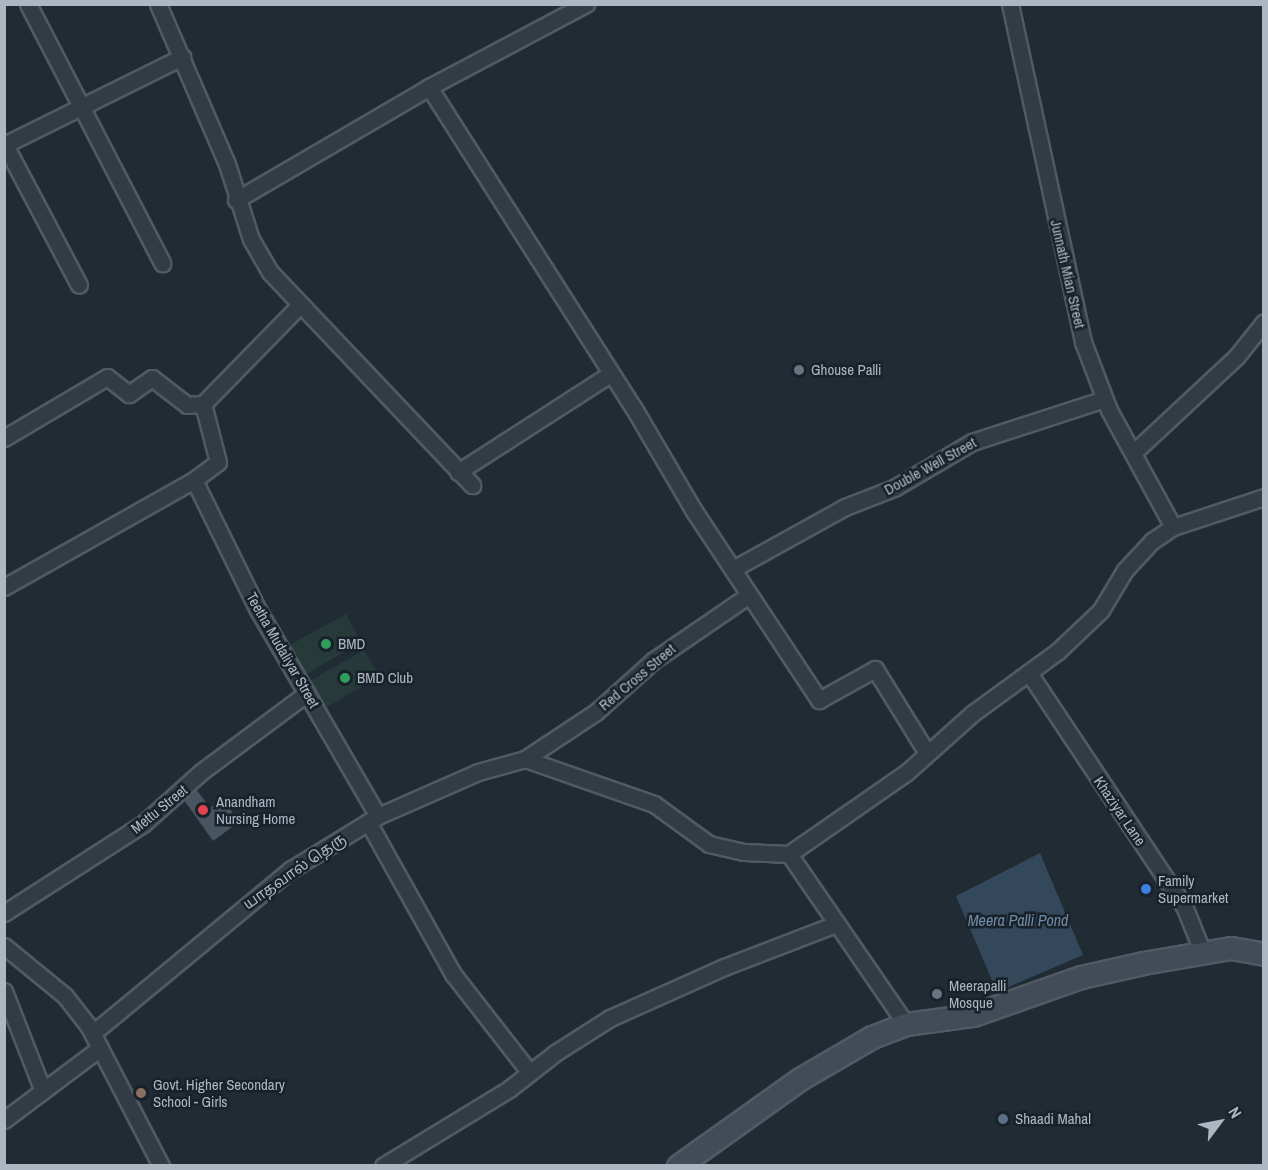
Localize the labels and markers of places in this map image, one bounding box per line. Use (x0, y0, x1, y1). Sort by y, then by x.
place label: Ghouse Palli (811, 361, 881, 379)
marker: Ghouse Palli (792, 363, 806, 377)
place label: BMD (338, 635, 365, 653)
marker: BMD (319, 637, 333, 651)
place label: BMD Club (357, 669, 413, 687)
marker: BMD Club (338, 671, 352, 685)
place label: Anandham Nursing Home (216, 792, 295, 827)
marker: Anandham Nursing Home (194, 801, 212, 819)
place label: Family Supermarket (1158, 871, 1228, 906)
marker: Family Supermarket (1139, 882, 1153, 896)
place label: Meerapalli Mosque (949, 976, 1006, 1011)
marker: Meerapalli Mosque (930, 987, 944, 1001)
place label: Govt. Higher Secondary School - Girls (153, 1075, 285, 1110)
marker: Govt. Higher Secondary School - Girls (134, 1086, 148, 1100)
place label: Shaadi Mahal (1015, 1110, 1091, 1128)
marker: Shaadi Mahal (996, 1112, 1010, 1126)

